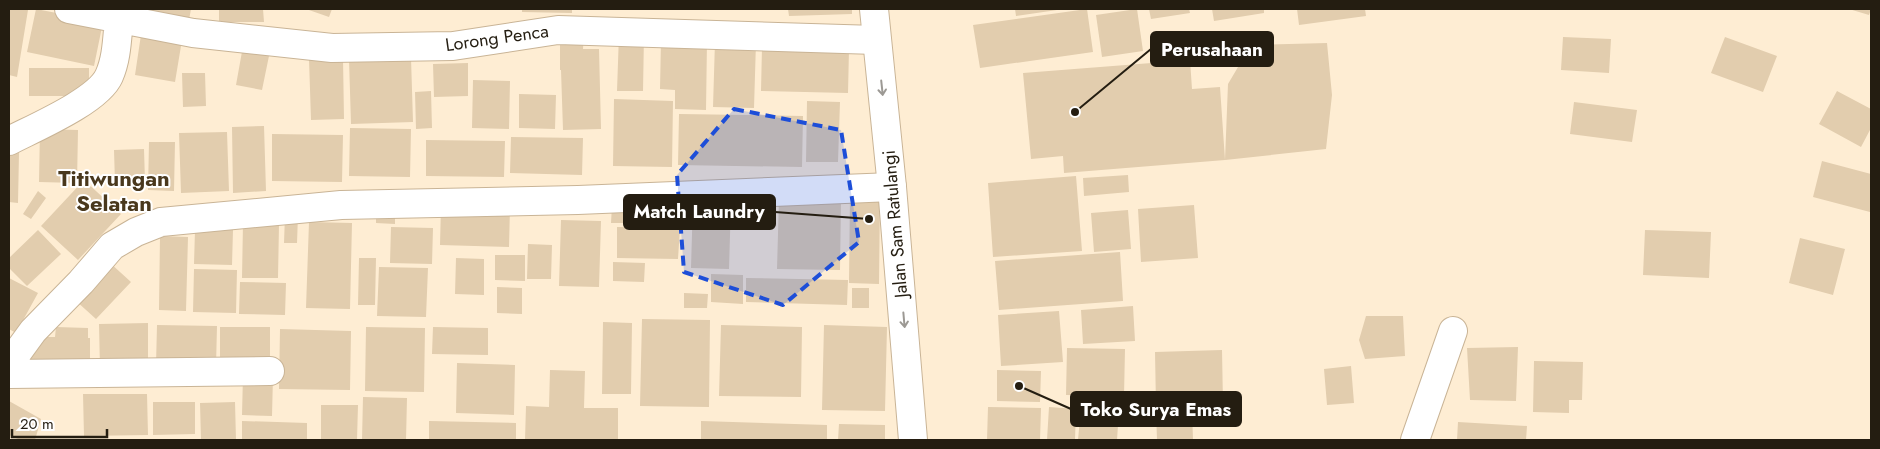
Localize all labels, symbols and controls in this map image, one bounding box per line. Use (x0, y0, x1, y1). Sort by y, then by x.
street label: Lorong Penca (444, 18, 550, 58)
callout: Perusahaan (1151, 32, 1273, 66)
text: Perusahaan (1161, 36, 1263, 63)
one-way arrow (877, 80, 887, 96)
street label: Jalan Sam Ratulangi (876, 149, 915, 301)
district label: Titiwungan Selatan (58, 162, 170, 219)
callout: Match Laundry (624, 195, 775, 229)
text: Match Laundry (633, 198, 766, 225)
one-way arrow (899, 311, 908, 327)
callout: Toko Surya Emas (1071, 392, 1241, 426)
text: Toko Surya Emas (1081, 396, 1232, 423)
scale bar (12, 406, 108, 438)
text: 20 m (20, 413, 54, 435)

